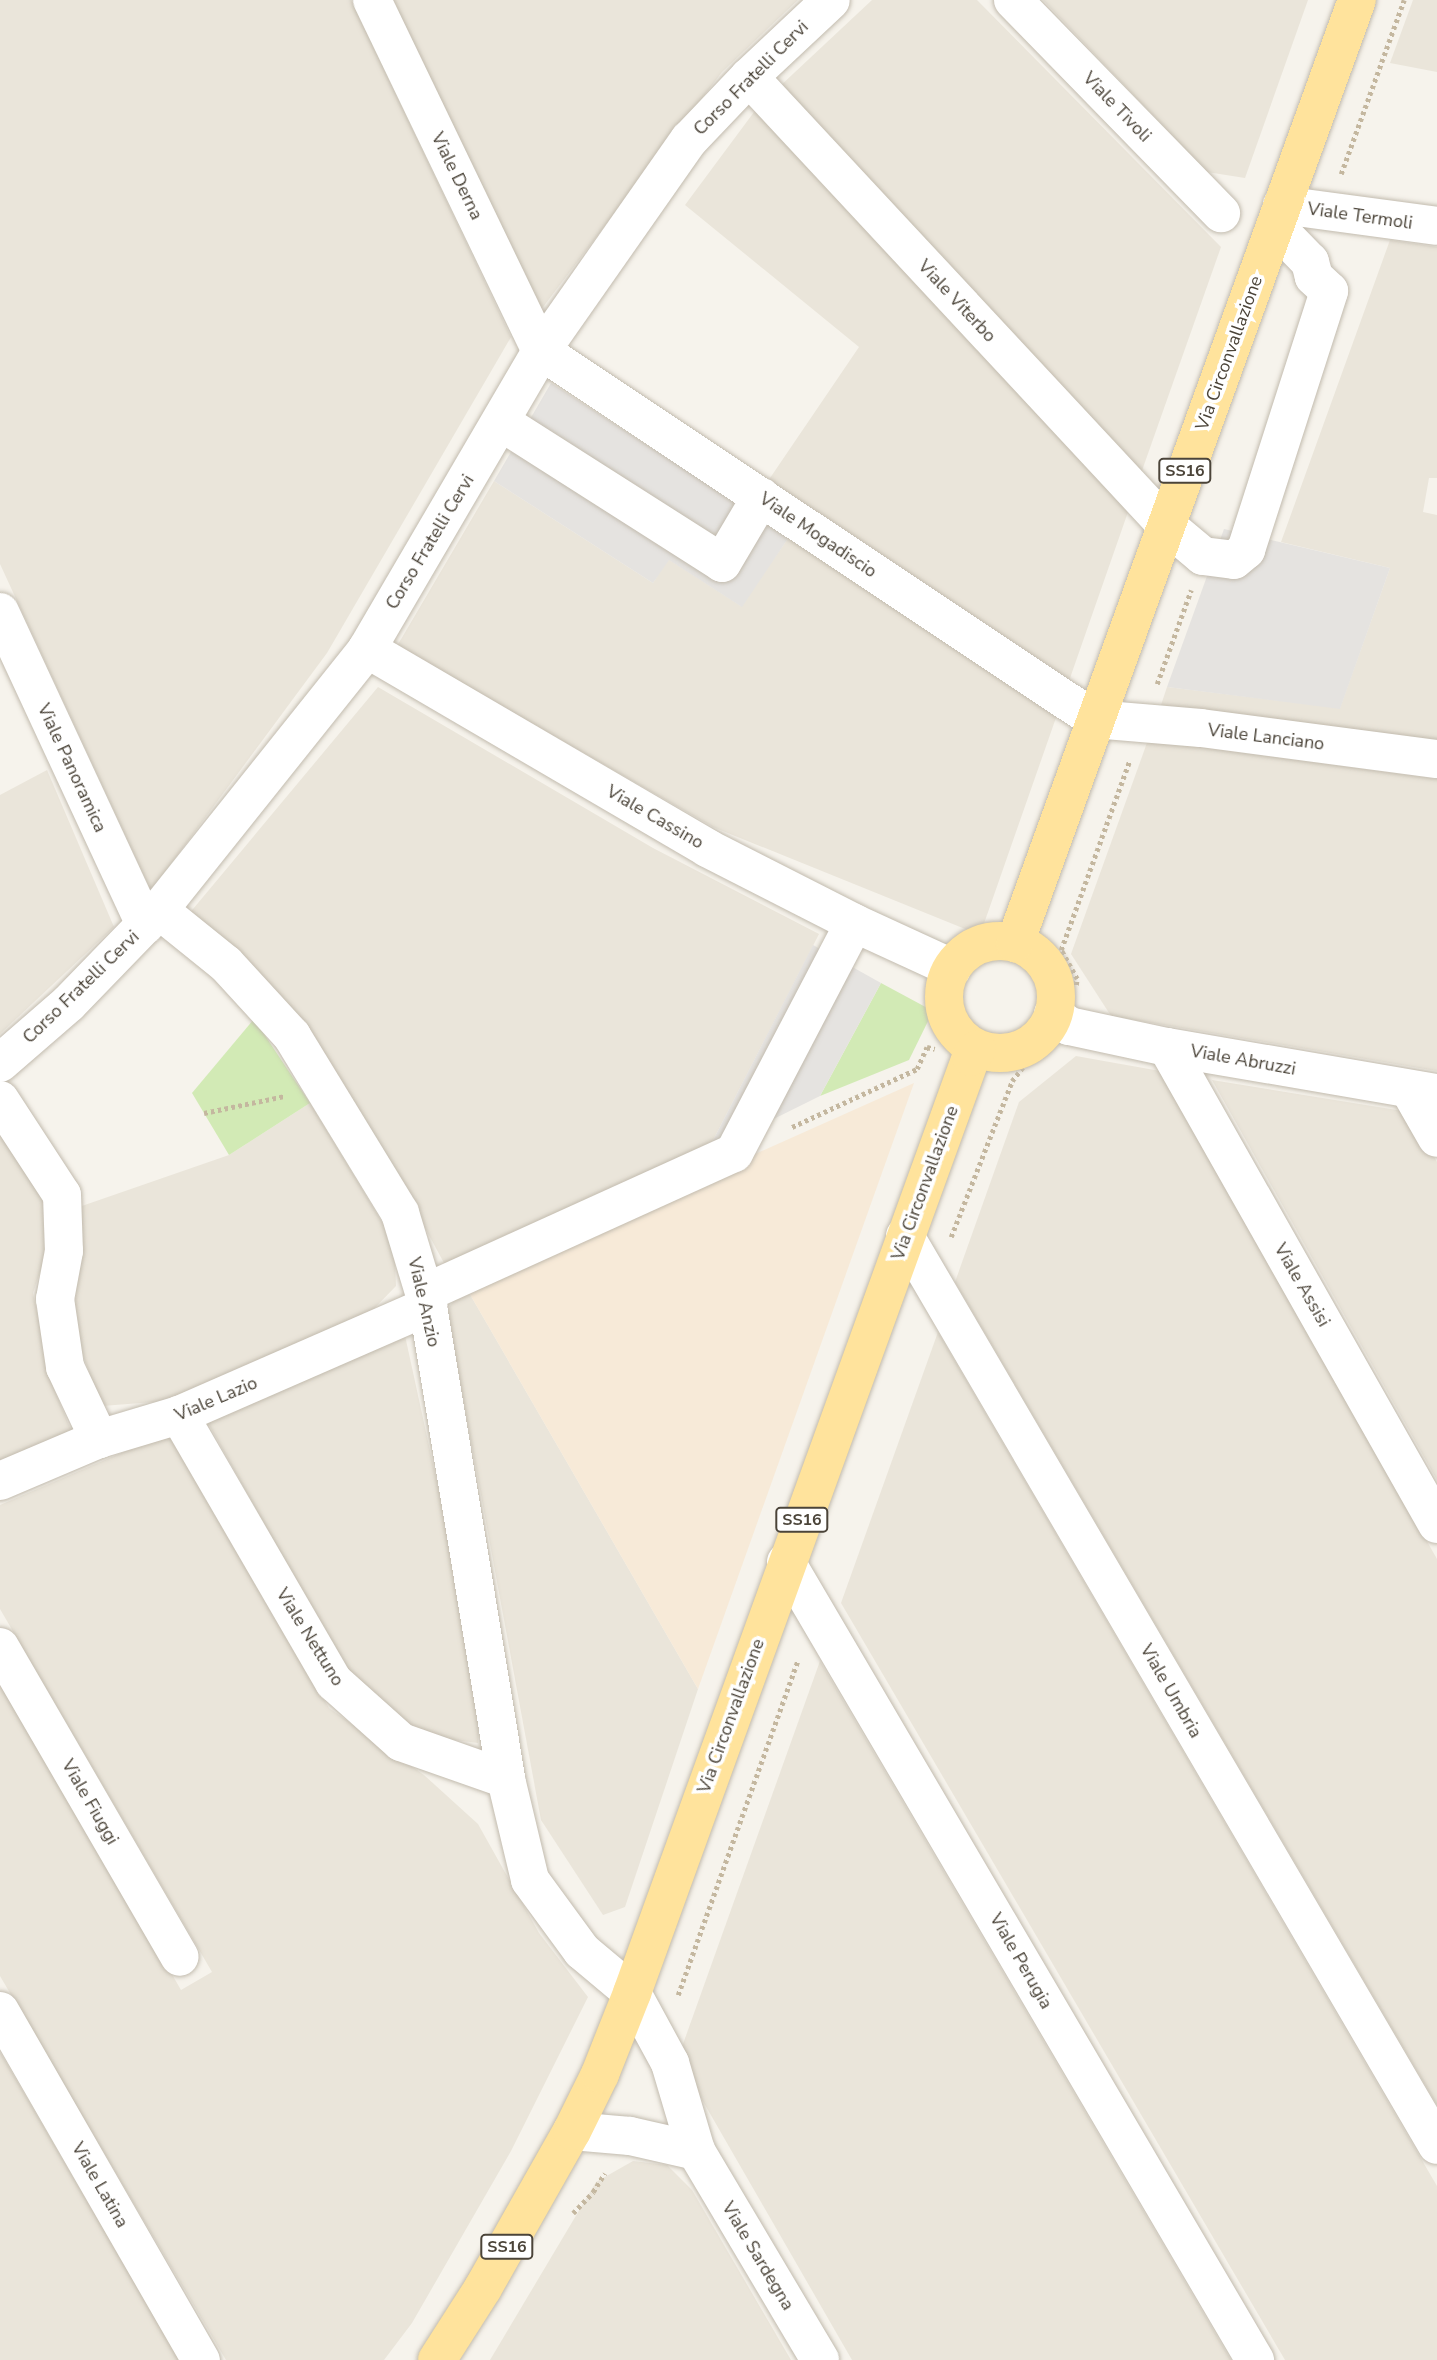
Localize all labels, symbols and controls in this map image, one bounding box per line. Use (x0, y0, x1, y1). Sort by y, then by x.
street label: Corso Fratelli Cervi (689, 16, 813, 140)
street label: Viale Tivoli (1078, 67, 1156, 147)
street label: Viale Derna (427, 129, 487, 223)
street label: Viale Termoli (1306, 198, 1414, 234)
street label: Viale Viterbo (913, 255, 1001, 347)
street label: Via Circonvallazione (1191, 273, 1267, 433)
road number: SS16 (1157, 458, 1213, 484)
street label: Corso Fratelli Cervi (381, 471, 479, 613)
street label: Viale Mogadiscio (755, 488, 881, 582)
street label: Viale Panoramica (33, 700, 111, 836)
street label: Viale Lanciano (1206, 719, 1326, 755)
street label: Viale Cassino (603, 780, 707, 854)
street label: Corso Fratelli Cervi (18, 926, 144, 1048)
street label: Viale Abruzzi (1189, 1040, 1297, 1080)
street label: Via Circonvallazione (887, 1103, 963, 1263)
street label: Viale Assisi (1269, 1239, 1335, 1331)
street label: Viale Anzio (403, 1255, 445, 1349)
street label: Viale Lazio (172, 1372, 260, 1426)
road number: SS16 (774, 1508, 830, 1532)
street label: Viale Nettuno (271, 1584, 349, 1690)
street label: Via Circonvallazione (693, 1636, 769, 1796)
street label: Viale Umbria (1135, 1640, 1207, 1742)
street label: Viale Fiuggi (57, 1755, 123, 1849)
street label: Viale Perugia (985, 1909, 1057, 2013)
street label: Viale Latina (67, 2138, 133, 2232)
street label: Viale Sardegna (717, 2198, 799, 2314)
road number: SS16 (479, 2234, 535, 2260)

